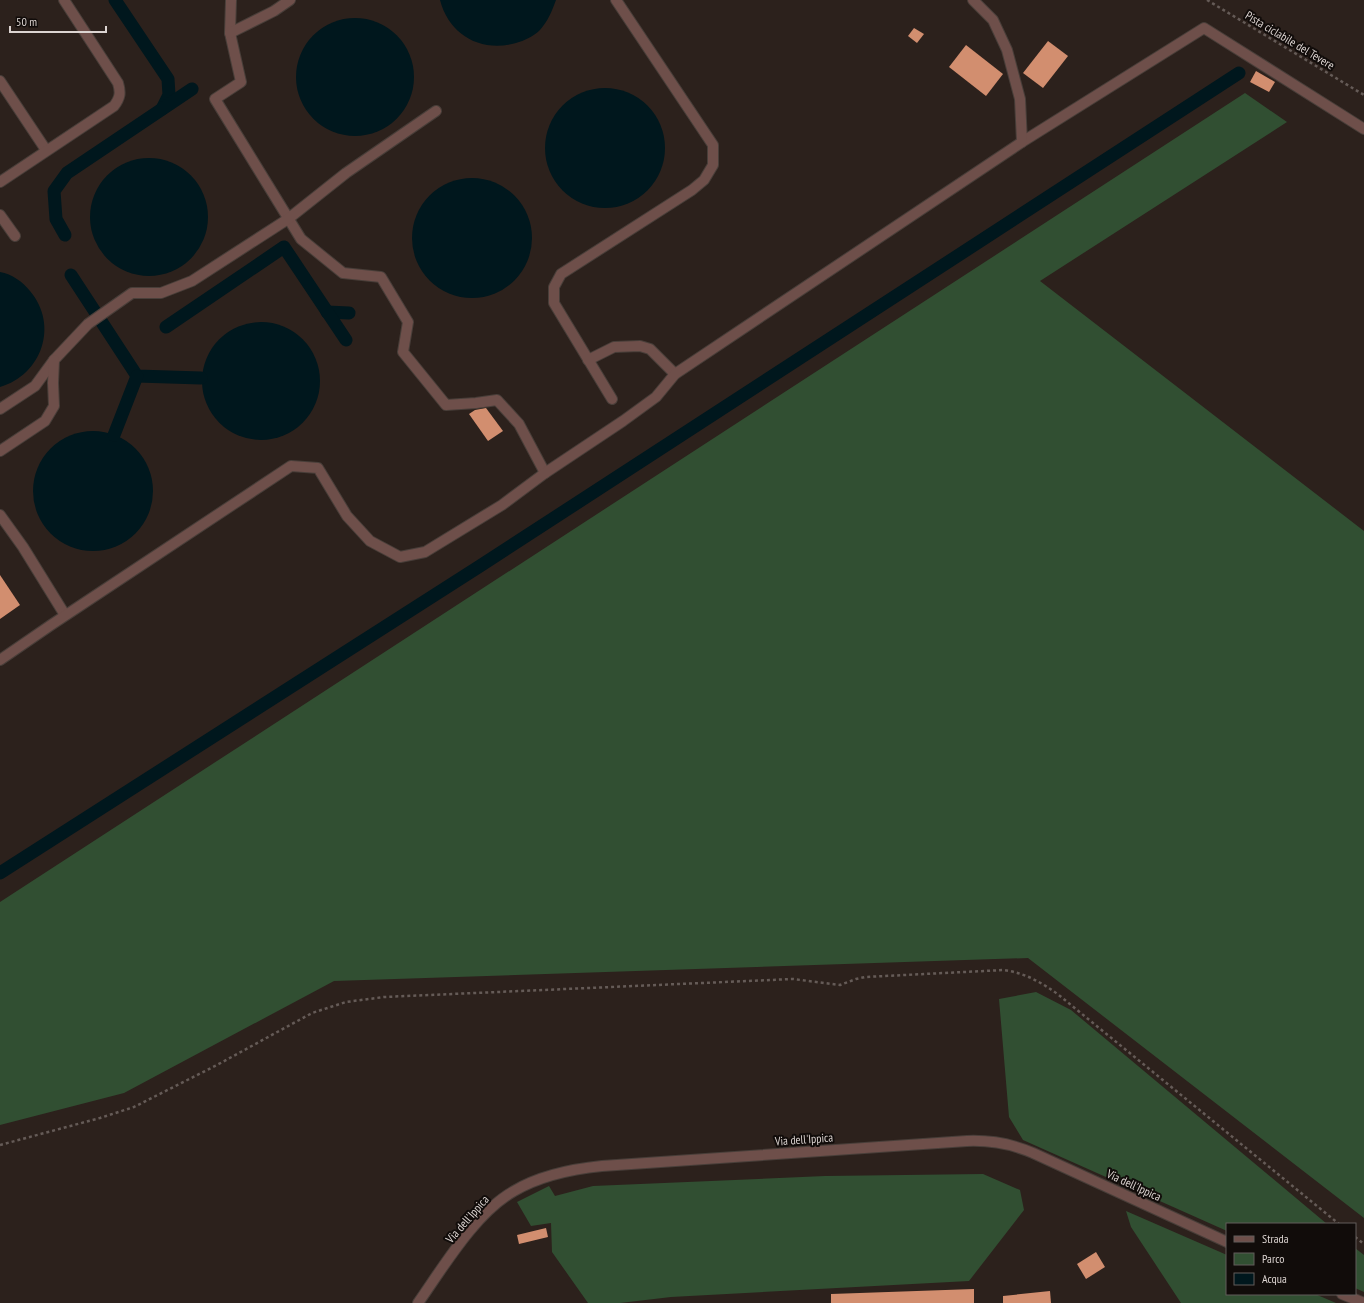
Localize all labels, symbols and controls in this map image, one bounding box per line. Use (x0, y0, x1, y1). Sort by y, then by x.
street label: Pista ciclabile del Tevere (1243, 7, 1337, 73)
scale bar (10, 8, 106, 34)
text: 50 m (16, 14, 37, 29)
street label: Via dell'Ippica (773, 1129, 834, 1149)
street label: Via dell'Ippica (1103, 1165, 1164, 1204)
street label: Via dell'Ippica (442, 1192, 492, 1247)
legend (1226, 1223, 1356, 1295)
text: Strada (1262, 1231, 1289, 1246)
text: Parco (1262, 1251, 1284, 1266)
text: Acqua (1262, 1271, 1287, 1286)

